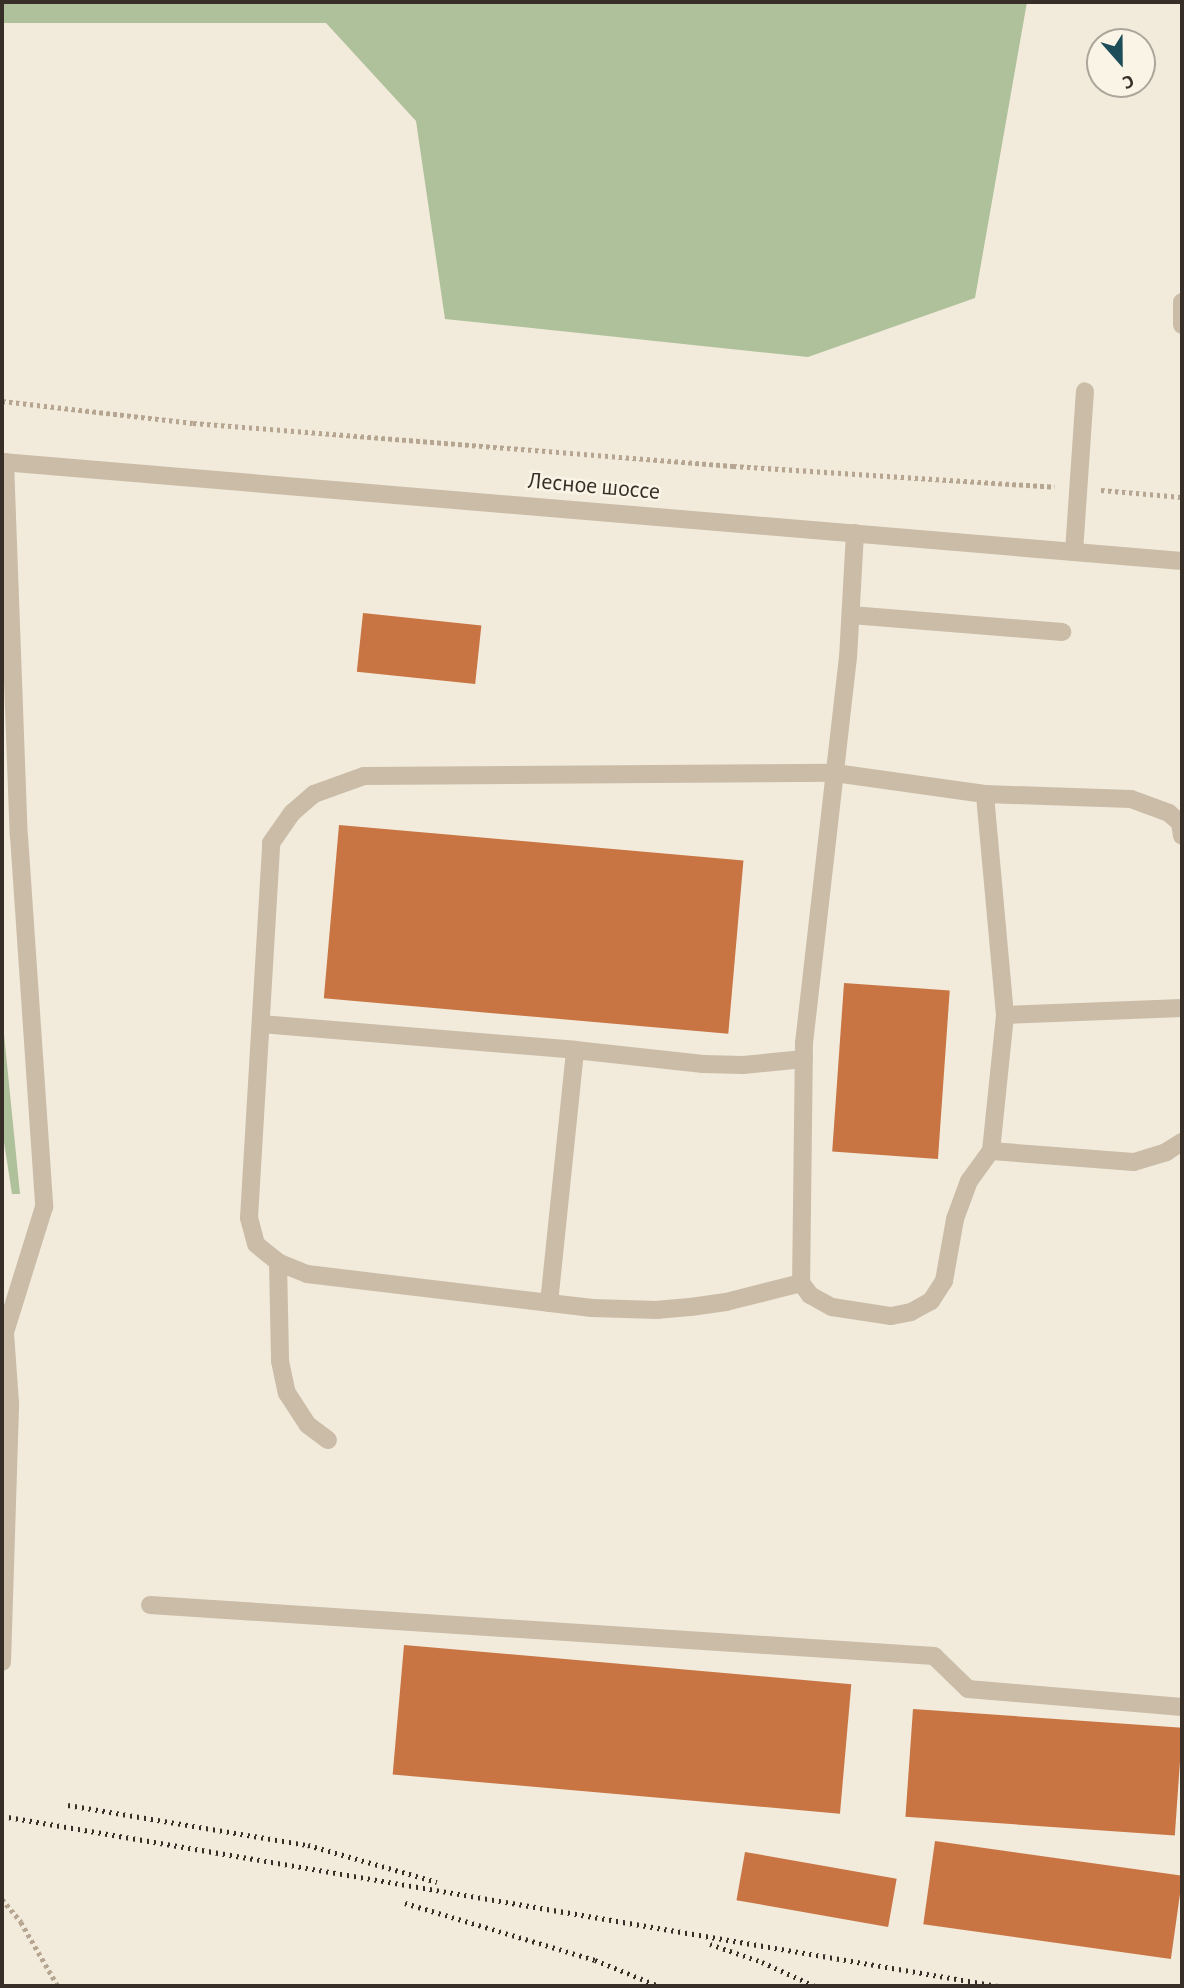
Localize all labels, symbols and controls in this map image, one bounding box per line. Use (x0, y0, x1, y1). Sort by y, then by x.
north arrow (1086, 28, 1156, 98)
text: С (1120, 70, 1136, 92)
street label: Лесное шоссе (527, 467, 661, 507)

